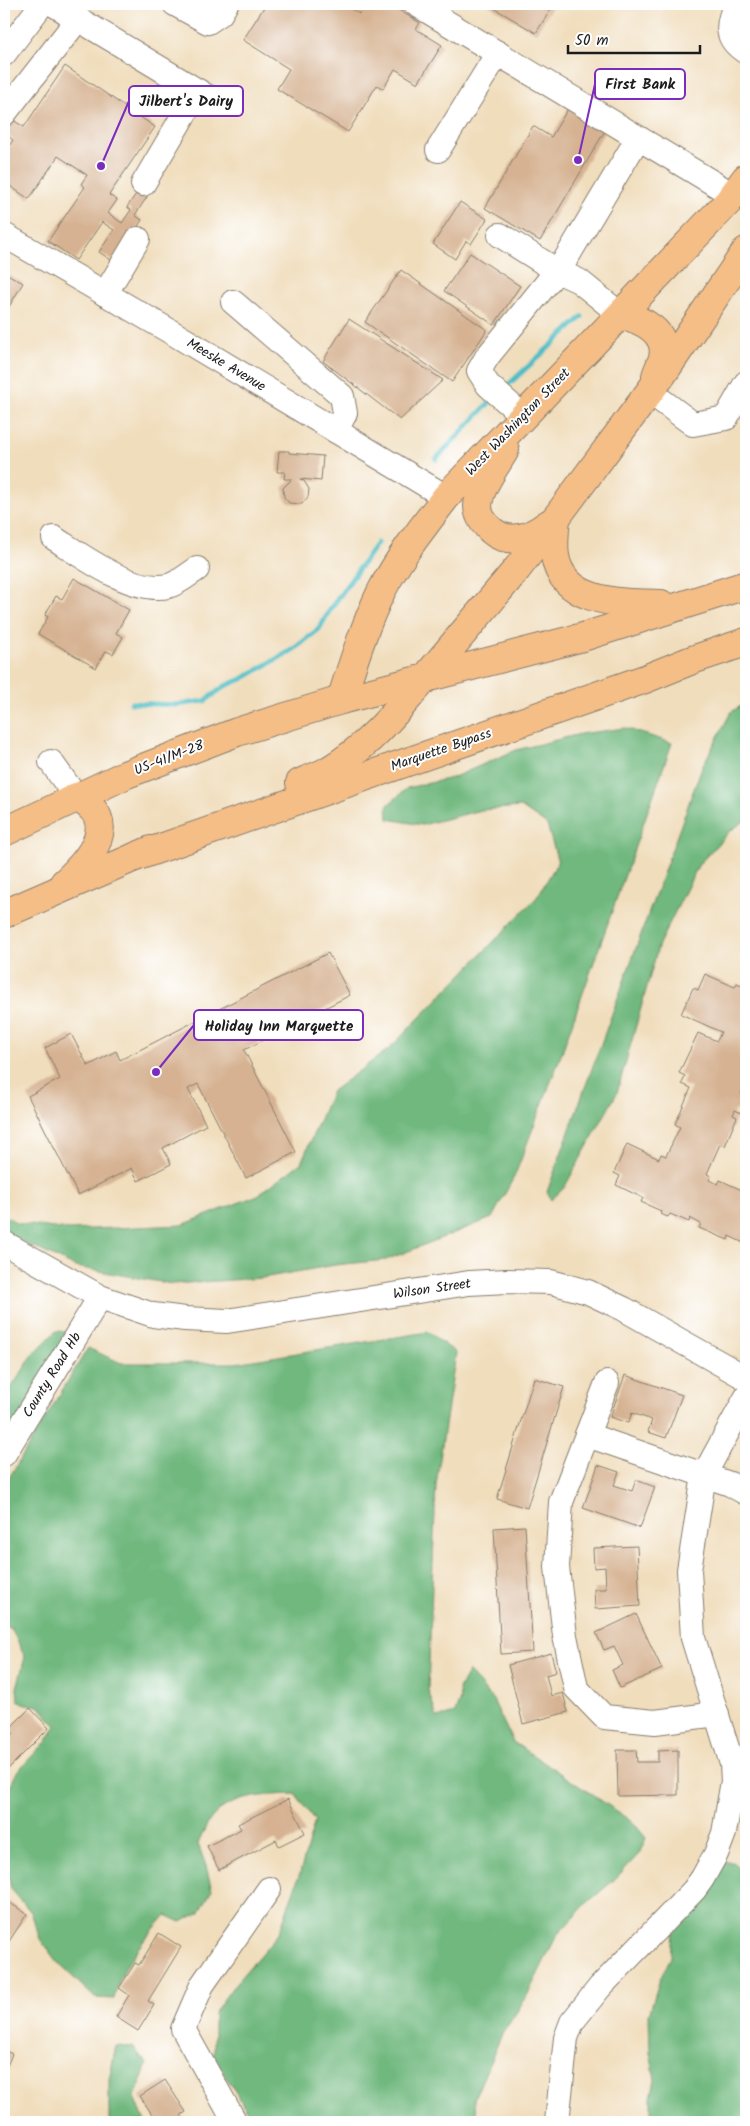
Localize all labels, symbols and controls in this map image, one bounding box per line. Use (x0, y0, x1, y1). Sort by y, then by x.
scale bar (568, 22, 700, 54)
text: 50 m (575, 29, 609, 53)
callout: First Bank (595, 69, 685, 99)
text: First Bank (605, 73, 675, 97)
callout: Jilbert's Dairy (129, 86, 243, 116)
text: Jilbert's Dairy (139, 90, 233, 114)
street label: Meeske Avenue (182, 333, 271, 398)
street label: West Washington Street (460, 363, 576, 481)
street label: Marquette Bypass (388, 722, 494, 778)
street label: US-41/M-28 (131, 734, 208, 781)
callout: Holiday Inn Marquette (194, 1010, 363, 1040)
text: Holiday Inn Marquette (205, 1015, 354, 1039)
street label: Wilson Street (392, 1273, 473, 1305)
street label: County Road Hb (17, 1328, 87, 1422)

